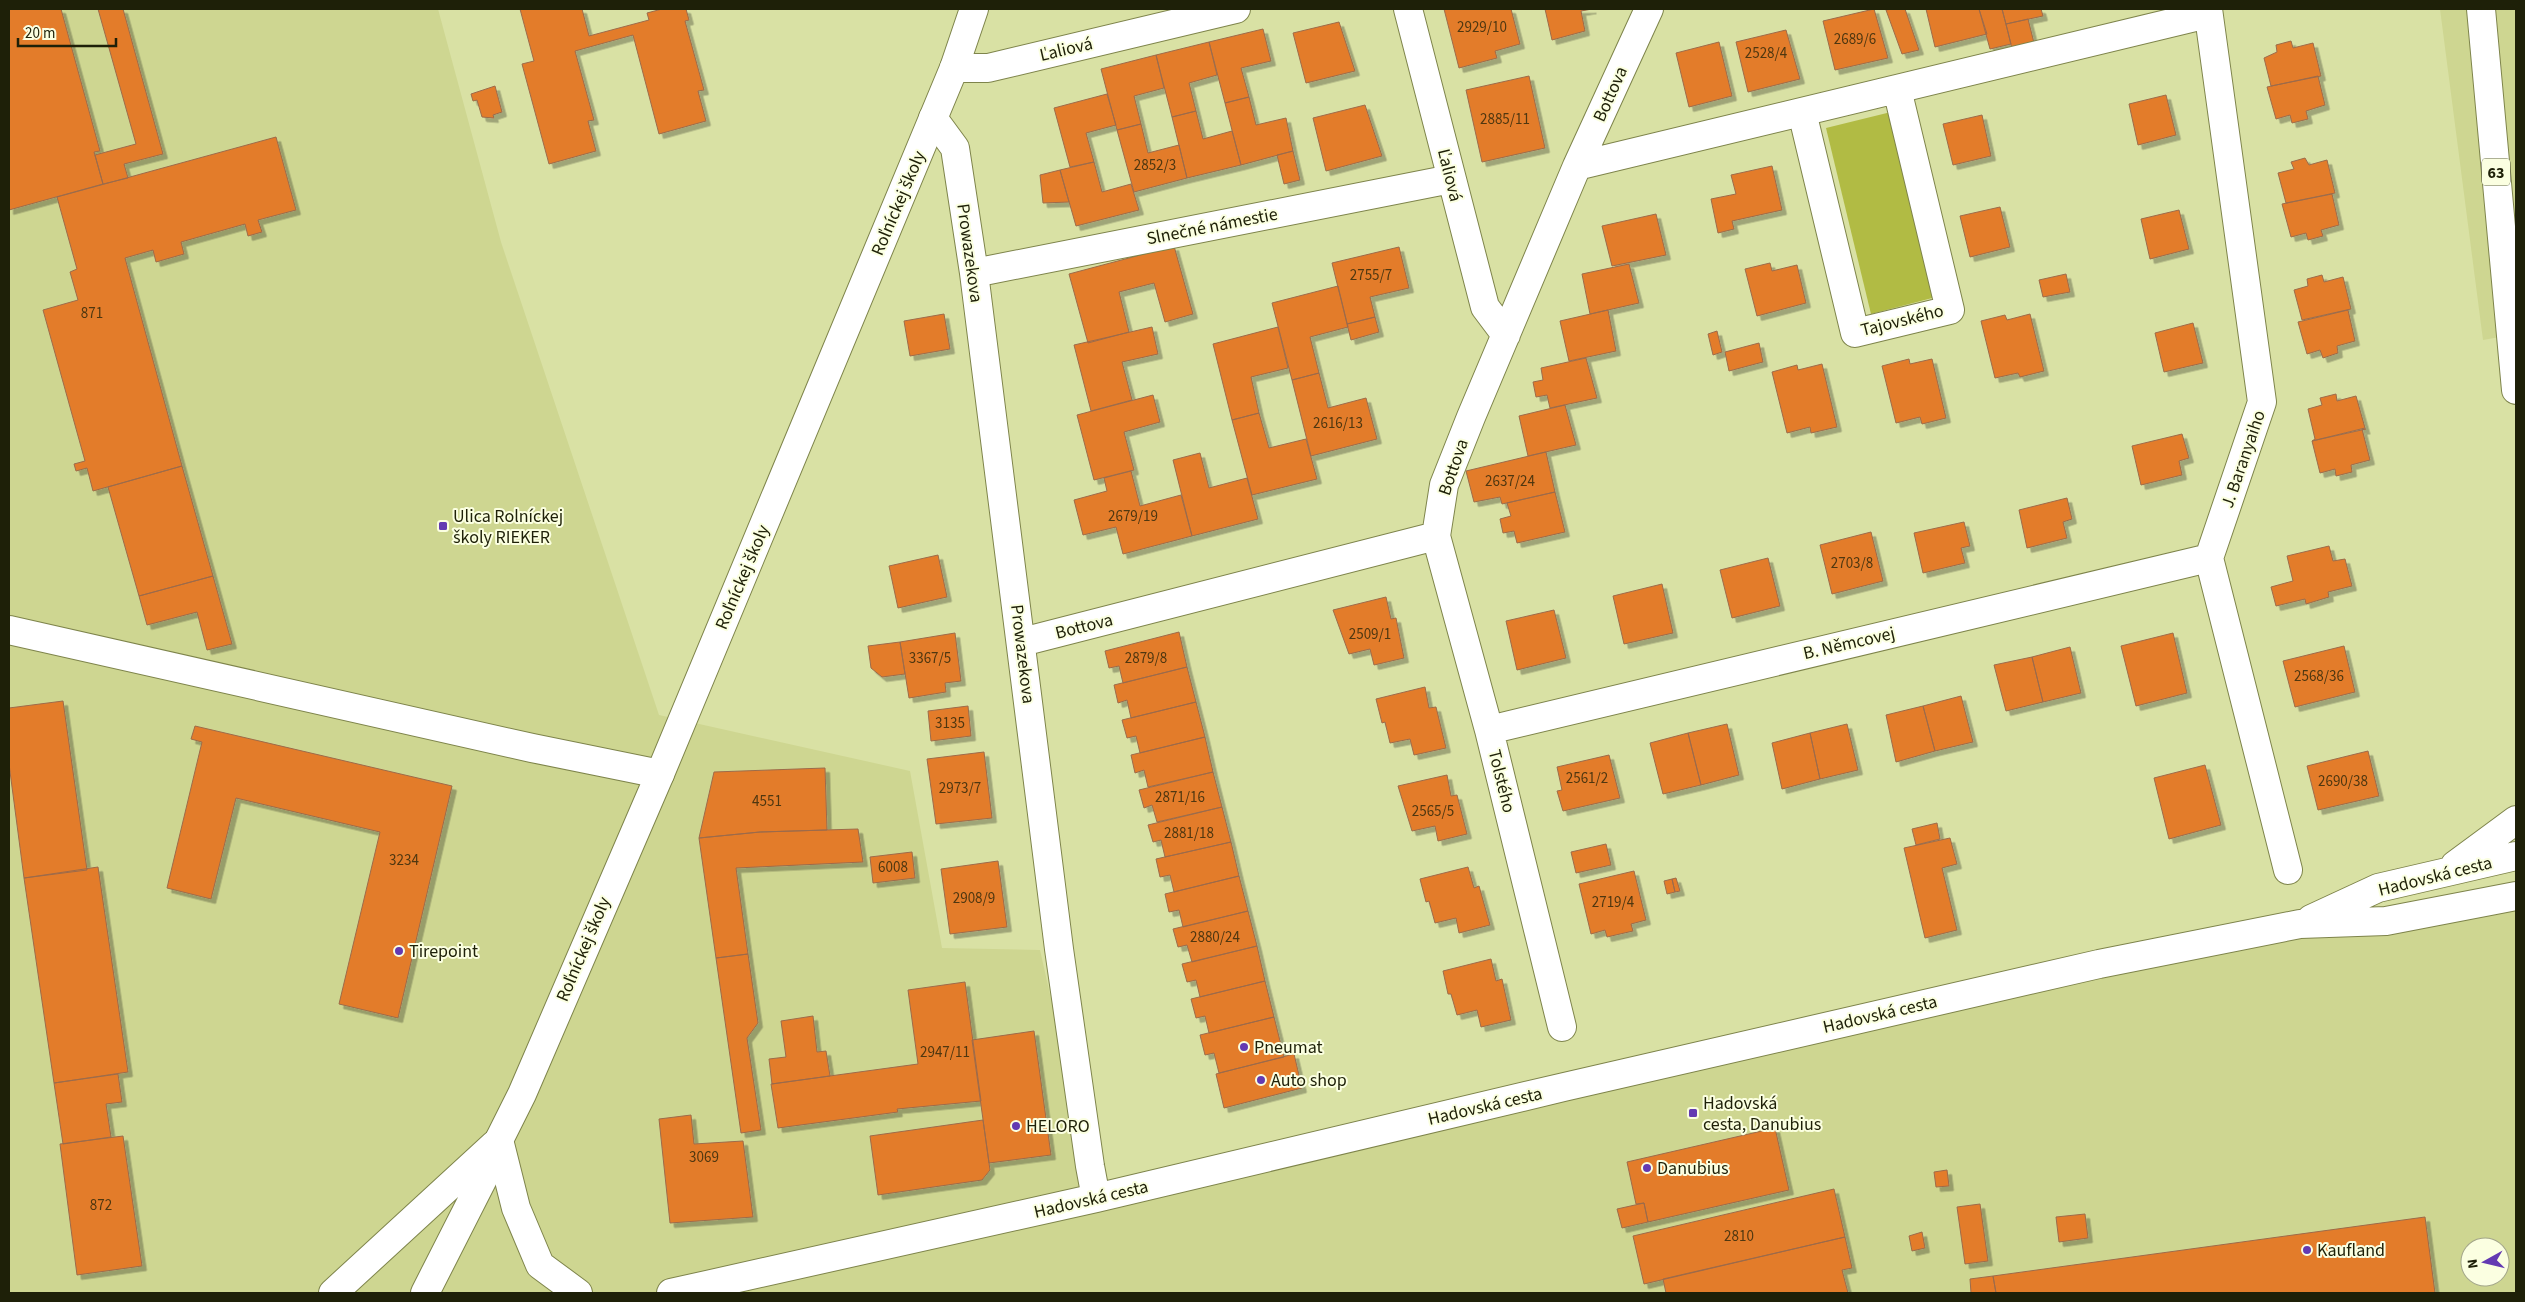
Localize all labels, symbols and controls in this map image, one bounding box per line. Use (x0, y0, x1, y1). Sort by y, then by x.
scale bar (18, 15, 115, 47)
house number: 2929/10 (1457, 17, 1507, 38)
text: 20 m (25, 23, 55, 44)
house number: 2689/6 (1834, 29, 1876, 50)
street label: Ľaliová (1037, 31, 1095, 68)
house number: 2528/4 (1745, 43, 1788, 64)
street label: Bottova (1587, 62, 1634, 126)
house number: 2885/11 (1480, 109, 1530, 130)
street label: Roľníckej školy (865, 146, 932, 259)
street label: Ľaliová (1431, 146, 1468, 204)
house number: 2852/3 (1134, 155, 1176, 176)
road number: 63 (2482, 158, 2510, 186)
street label: Prowazekova (950, 202, 989, 304)
street label: Slnečné námestie (1144, 202, 1280, 251)
house number: 2755/7 (1350, 265, 1392, 286)
street label: Tajovského (1858, 298, 1946, 343)
house number: 871 (81, 303, 103, 324)
street label: J. Baranyaiho (2215, 407, 2272, 511)
house number: 2616/13 (1313, 413, 1363, 434)
street label: Bottova (1432, 435, 1475, 499)
house number: 2637/24 (1485, 471, 1536, 492)
place label: Ulica Rolníckej školy RIEKER (453, 504, 563, 550)
house number: 2679/19 (1108, 506, 1158, 527)
marker: Ulica Rolníckej školy RIEKER (437, 520, 449, 532)
street label: Roľníckej školy (709, 520, 776, 633)
house number: 2703/8 (1831, 553, 1873, 574)
street label: Prowazekova (1004, 603, 1041, 705)
street label: Bottova (1053, 607, 1115, 646)
street label: B. Němcovej (1801, 621, 1897, 666)
house number: 2509/1 (1349, 624, 1391, 645)
house number: 3367/5 (909, 648, 951, 669)
house number: 2879/8 (1125, 648, 1167, 669)
house number: 2568/36 (2294, 666, 2344, 687)
house number: 3135 (935, 713, 965, 734)
street label: Tolstého (1482, 747, 1521, 815)
house number: 2561/2 (1566, 768, 1608, 789)
house number: 2690/38 (2318, 771, 2368, 792)
house number: 2973/7 (939, 778, 981, 799)
house number: 2871/16 (1155, 787, 1205, 808)
house number: 4551 (752, 791, 782, 812)
house number: 2565/5 (1412, 801, 1454, 822)
house number: 2881/18 (1164, 823, 1214, 844)
house number: 3234 (389, 850, 419, 871)
street label: Hadovská cesta (2376, 850, 2495, 903)
house number: 6008 (878, 857, 908, 878)
house number: 2908/9 (953, 888, 995, 909)
street label: Roľníckej školy (550, 892, 617, 1005)
house number: 2719/4 (1592, 892, 1635, 913)
house number: 2880/24 (1190, 927, 1241, 948)
place label: Tirepoint (409, 939, 478, 964)
marker: Tirepoint (393, 945, 405, 957)
street label: Hadovská cesta (1821, 989, 1940, 1040)
place label: Pneumat (1254, 1035, 1323, 1060)
marker: Pneumat (1238, 1041, 1250, 1053)
house number: 2947/11 (920, 1042, 970, 1063)
place label: Auto shop (1271, 1068, 1347, 1093)
marker: Auto shop (1255, 1074, 1267, 1086)
street label: Hadovská cesta (1426, 1081, 1545, 1132)
place label: Hadovská cesta, Danubius (1703, 1091, 1821, 1137)
marker: Hadovská cesta, Danubius (1687, 1107, 1699, 1119)
place label: HELORO (1026, 1114, 1090, 1139)
marker: HELORO (1010, 1120, 1022, 1132)
house number: 3069 (689, 1147, 719, 1168)
place label: Danubius (1657, 1156, 1729, 1181)
marker: Danubius (1641, 1162, 1653, 1174)
street label: Hadovská cesta (1032, 1174, 1151, 1225)
house number: 872 (90, 1195, 112, 1216)
house number: 2810 (1724, 1226, 1754, 1247)
north arrow (2460, 1237, 2510, 1287)
place label: Kaufland (2317, 1238, 2385, 1263)
marker: Kaufland (2301, 1244, 2313, 1256)
text: N (2463, 1258, 2484, 1270)

